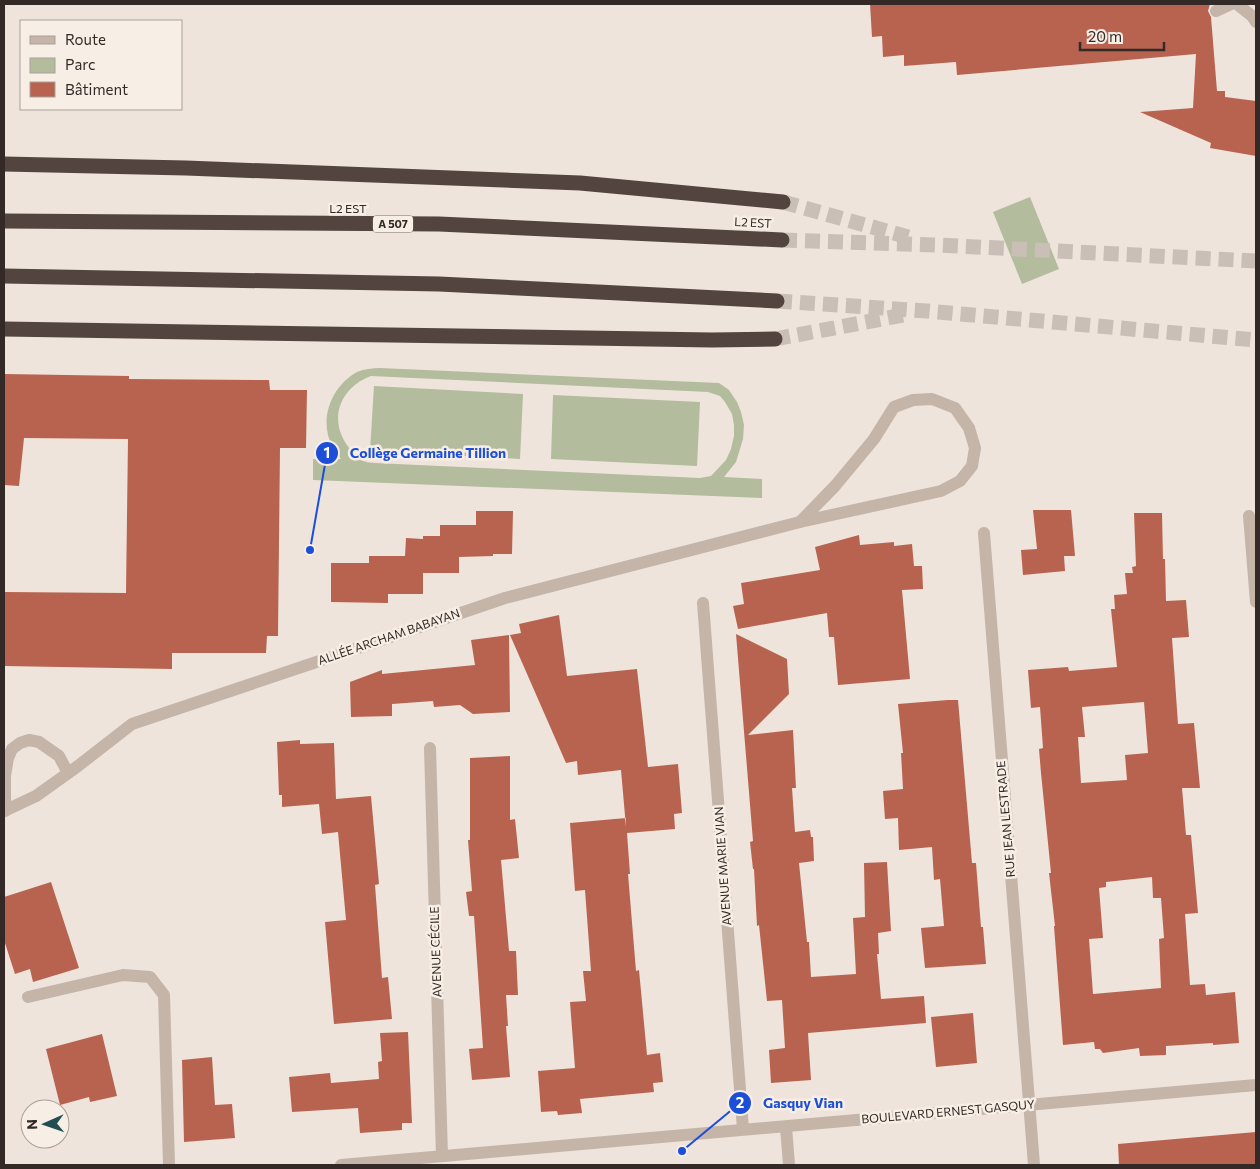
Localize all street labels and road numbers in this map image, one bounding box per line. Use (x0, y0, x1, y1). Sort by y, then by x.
street label: L2 EST (329, 201, 367, 215)
street label: L2 EST (734, 214, 772, 230)
road number: A 507 (373, 215, 413, 232)
street label: ALLÉE ARCHAM BABAYAN (316, 605, 461, 667)
street label: RUE JEAN LESTRADE (993, 760, 1018, 878)
street label: AVENUE MARIE VIAN (711, 806, 733, 926)
street label: AVENUE CÉCILE (426, 906, 444, 998)
street label: BOULEVARD ERNEST GASQUY (861, 1096, 1035, 1126)

